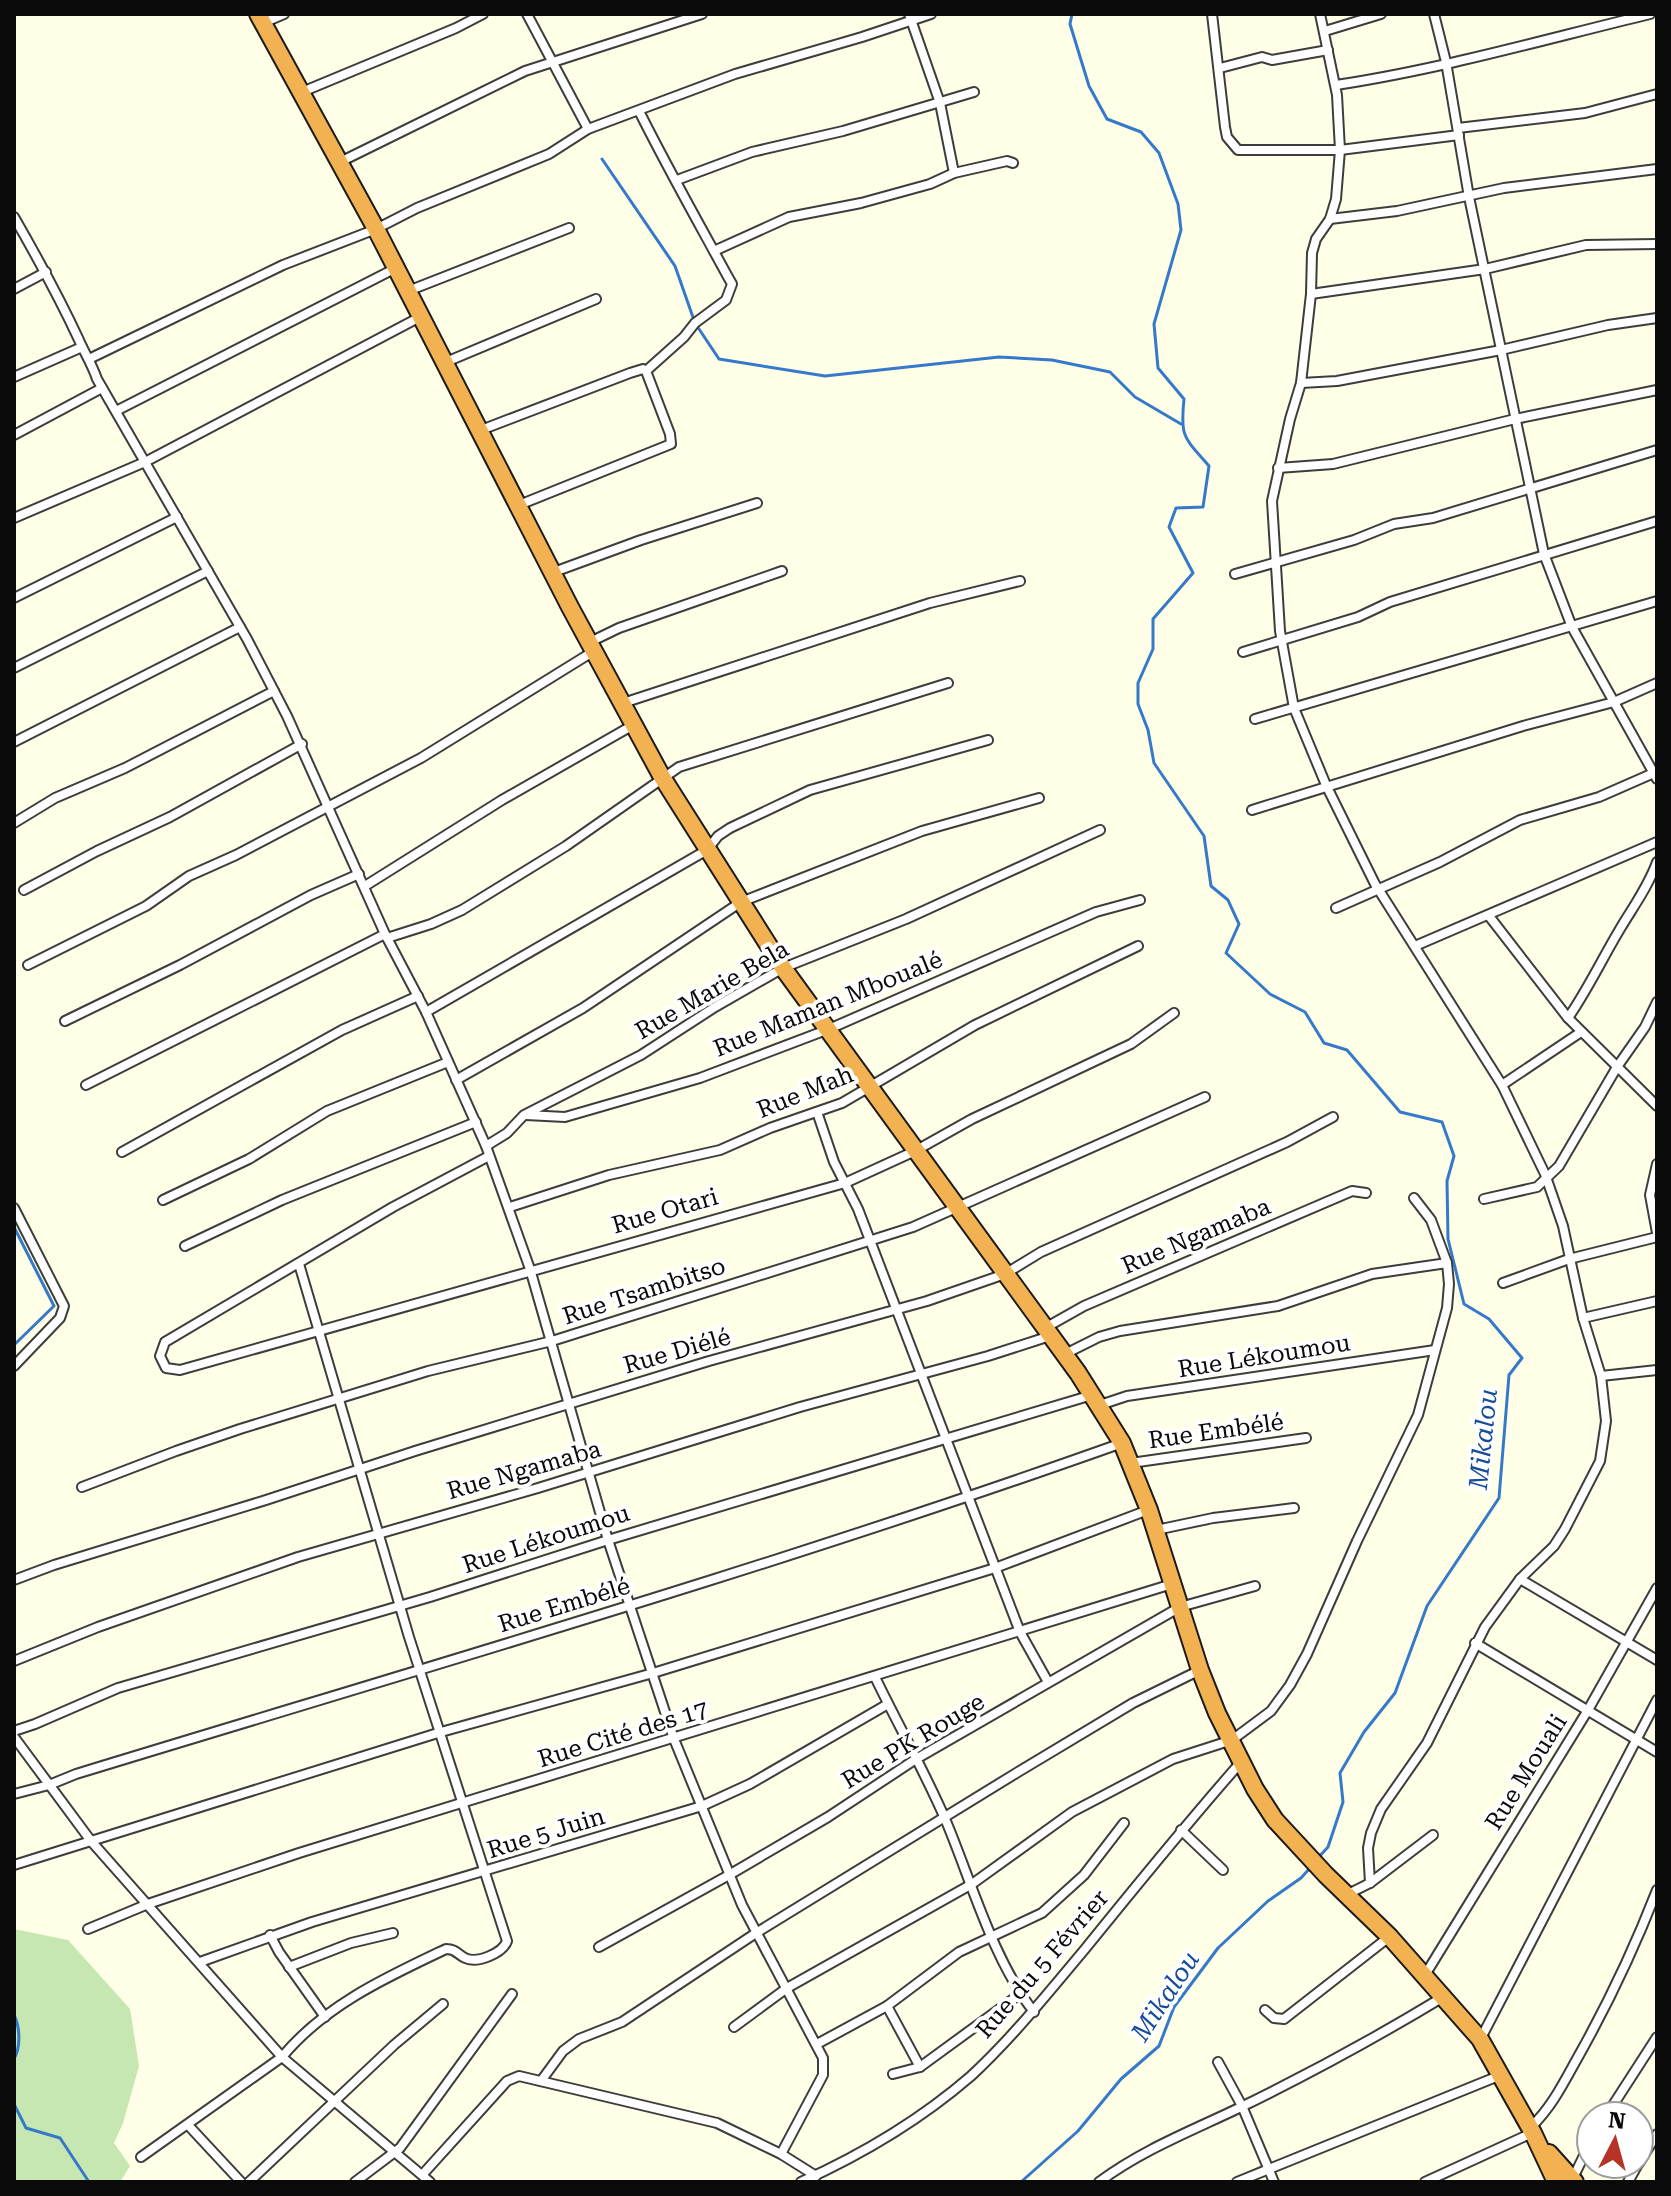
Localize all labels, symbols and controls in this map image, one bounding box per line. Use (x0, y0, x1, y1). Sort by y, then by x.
street label: Rue Marie Bela (630, 935, 794, 1045)
street label: Rue Maman Mboualé (710, 945, 946, 1063)
street label: Rue Mah (753, 1060, 857, 1124)
street label: Rue Otari (609, 1182, 722, 1239)
street label: Rue Ngamaba (1117, 1192, 1275, 1280)
street label: Rue Tsambitso (559, 1252, 729, 1330)
street label: Rue Diélé (620, 1322, 734, 1380)
street label: Rue Lékoumou (1176, 1329, 1352, 1383)
water label: Mikalou (1463, 1387, 1503, 1492)
street label: Rue Embélé (1147, 1408, 1285, 1454)
street label: Rue Ngamaba (444, 1435, 604, 1505)
street label: Rue Lékoumou (459, 1499, 633, 1579)
street label: Rue Embélé (495, 1572, 633, 1638)
street label: Rue PK Rouge (837, 1687, 989, 1795)
street label: Rue Cité des 17 (535, 1695, 711, 1773)
street label: Rue Mouali (1479, 1709, 1573, 1835)
street label: Rue 5 Juin (484, 1802, 608, 1864)
street label: Rue du 5 Février (970, 1884, 1114, 2044)
water label: Mikalou (1124, 1945, 1205, 2047)
north arrow (1575, 2100, 1655, 2180)
text: N (1607, 2107, 1627, 2134)

